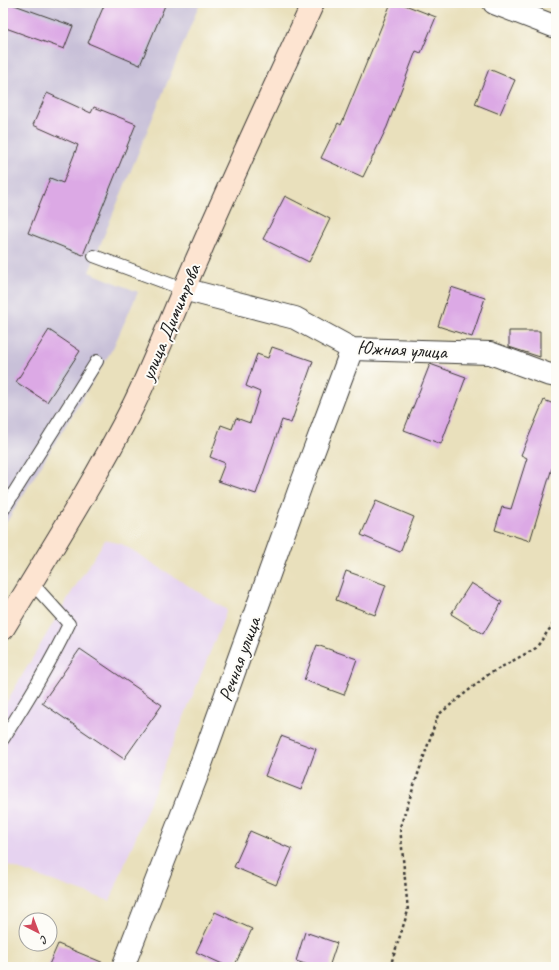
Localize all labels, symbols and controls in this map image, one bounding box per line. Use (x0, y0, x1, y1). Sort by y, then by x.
street label: улица Димитрова (134, 259, 207, 385)
street label: Южная улица (356, 335, 449, 364)
street label: Речная улица (213, 612, 267, 705)
north arrow (18, 912, 58, 952)
text: С (37, 932, 51, 948)

